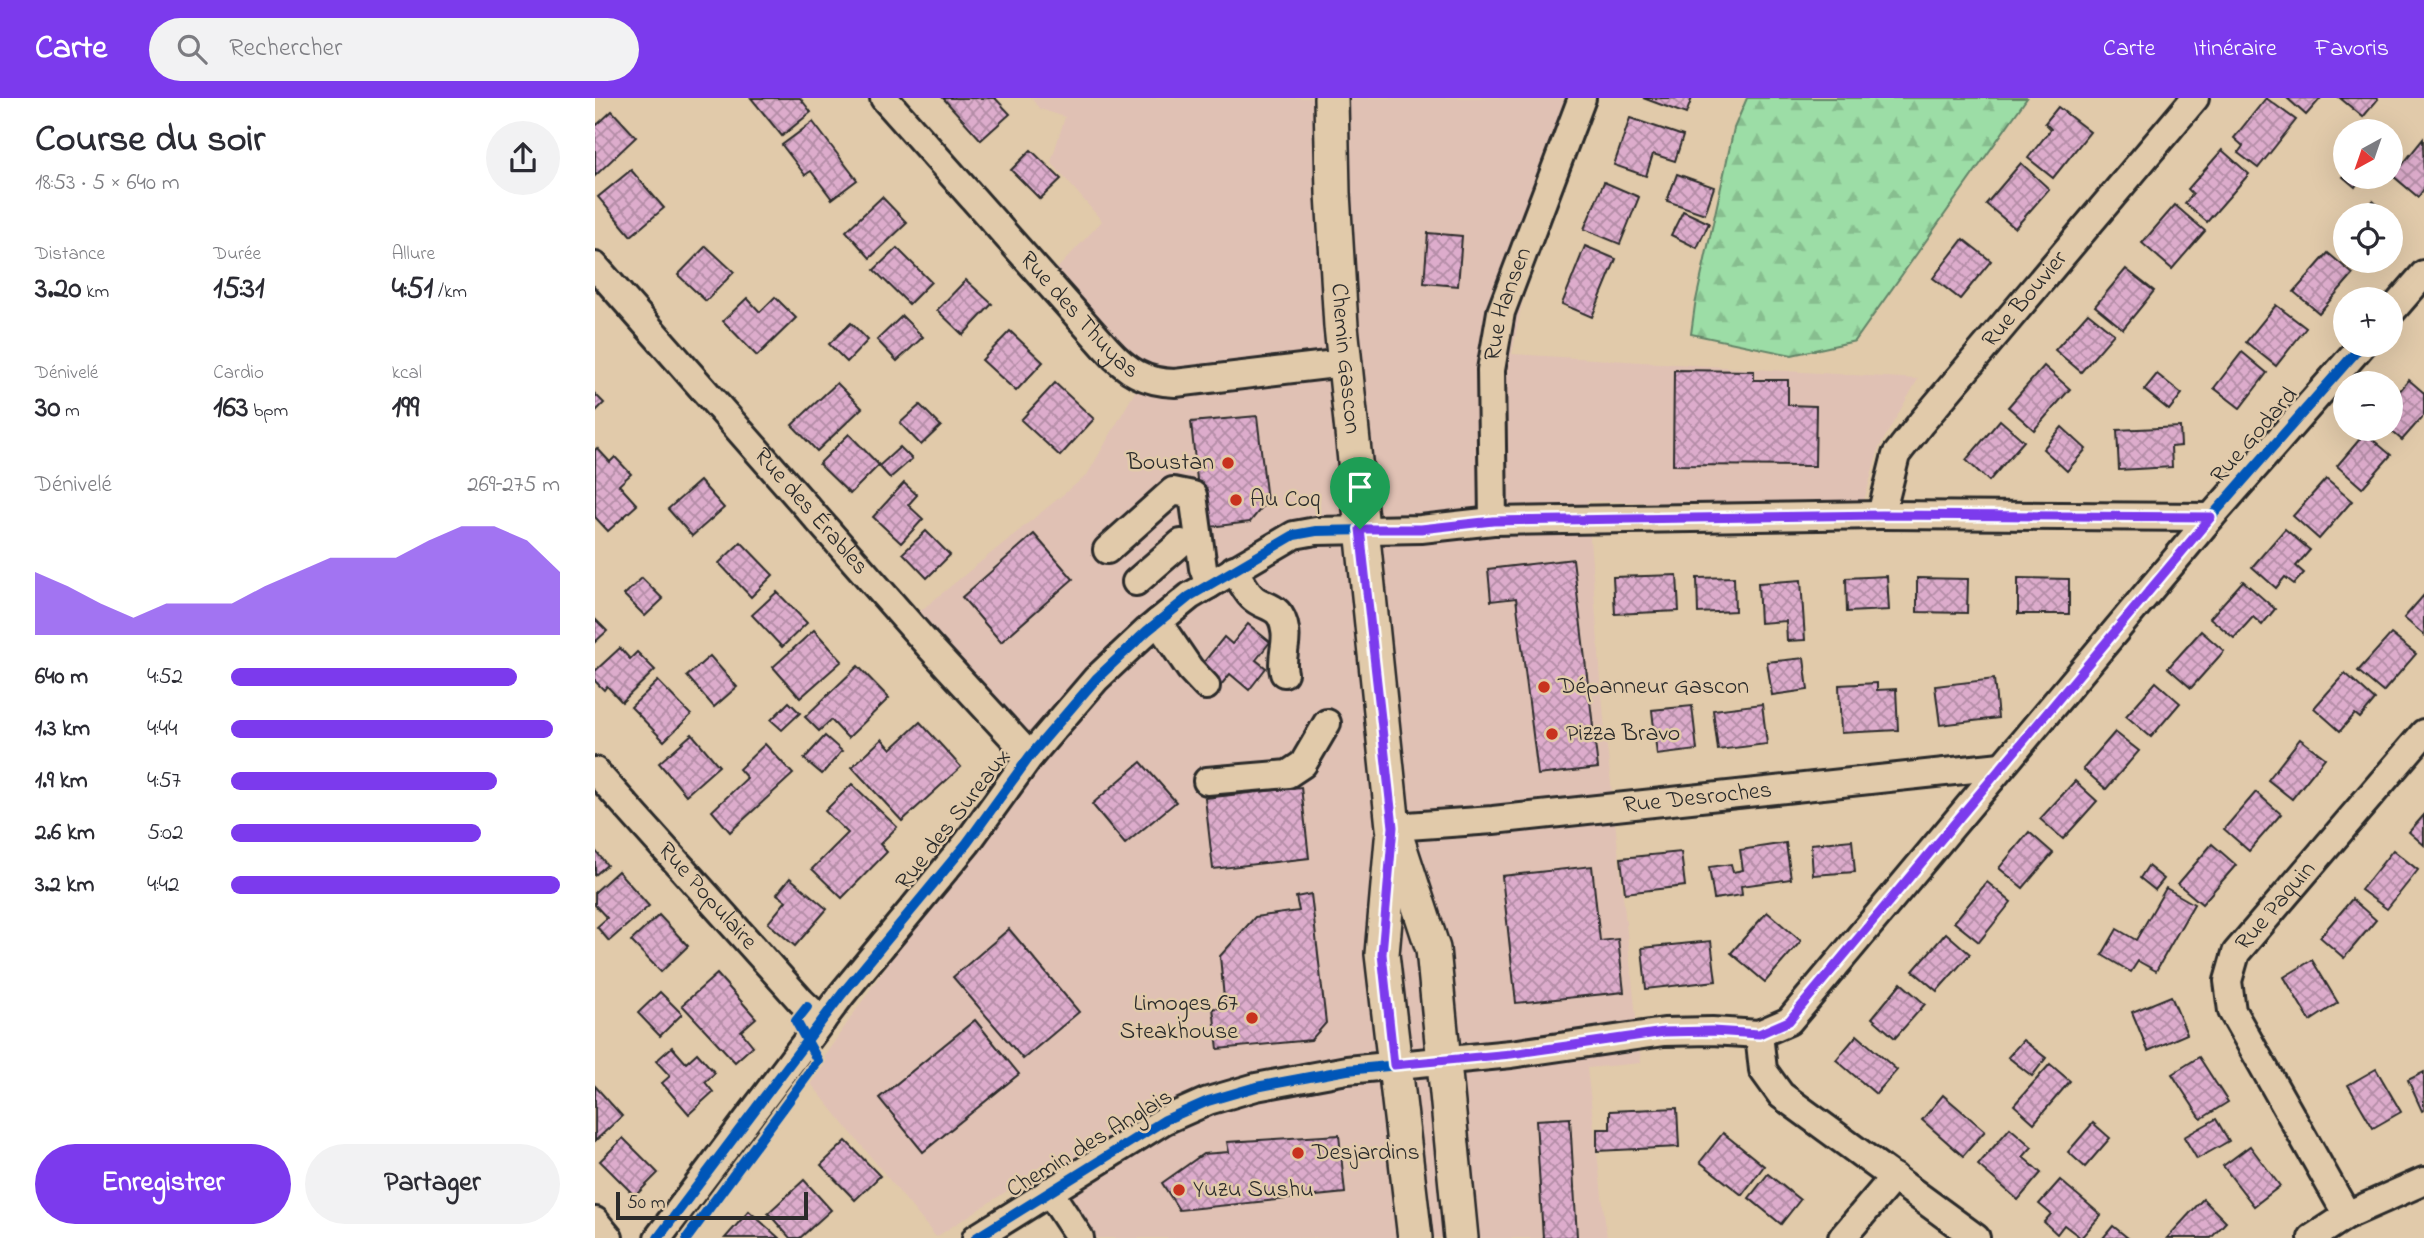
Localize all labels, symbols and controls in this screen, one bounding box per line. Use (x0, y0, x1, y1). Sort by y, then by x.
search box (149, 18, 639, 81)
text: Carte (35, 25, 107, 73)
icon: search (173, 30, 211, 68)
text: Rechercher (229, 30, 342, 68)
text: Carte (2103, 32, 2155, 67)
text: Itinéraire (2193, 32, 2277, 67)
text: Favoris (2315, 32, 2389, 67)
text: Course du soir (35, 113, 265, 169)
north arrow (2333, 119, 2403, 189)
map controls (2333, 119, 2403, 441)
button: share (486, 121, 560, 195)
text: 18:53 · 5 × 640 m (35, 167, 180, 200)
button: locate (2333, 203, 2403, 273)
text: Distance (35, 241, 105, 268)
text: Durée (213, 241, 261, 268)
text: Allure (392, 241, 435, 268)
street label: Rue Hansen (1475, 242, 1541, 364)
street label: Rue Bouvier (1974, 243, 2077, 356)
street label: Rue des Thuyas (1011, 244, 1145, 388)
text: 3.20 (35, 268, 81, 312)
text: 15:31 (213, 268, 265, 312)
text: 4:51 (392, 268, 433, 312)
text: km (81, 279, 109, 306)
text: /km (433, 279, 467, 306)
street label: Chemin Gascon (1321, 282, 1370, 436)
button: + (2333, 287, 2403, 357)
text: Dénivelé (35, 360, 98, 387)
text: Cardio (213, 360, 264, 387)
text: kcal (392, 360, 422, 387)
button: − (2333, 371, 2403, 441)
street label: Rue Godard (2203, 379, 2307, 492)
text: 30 (35, 387, 60, 431)
text: 163 (213, 387, 248, 431)
text: 199 (392, 387, 419, 431)
text: m (60, 398, 80, 425)
text: bpm (248, 398, 288, 425)
street label: Rue des Érables (745, 440, 877, 583)
place label: Boustan (1126, 446, 1214, 481)
marker: Boustan (1220, 455, 1236, 471)
pin (1330, 457, 1390, 529)
icon: arrive (1341, 468, 1379, 506)
text: Dénivelé (35, 469, 112, 502)
text: 269–275 m (467, 469, 560, 502)
place label: Au Coq (1250, 483, 1320, 518)
marker: Au Coq (1228, 492, 1244, 508)
text: 640 m (35, 661, 88, 694)
text: 4:52 (147, 661, 183, 694)
place label: Dépanneur Gascon (1557, 670, 1749, 705)
marker: Dépanneur Gascon (1536, 679, 1552, 695)
text: 1.3 km (35, 713, 90, 746)
text: 4:44 (147, 713, 177, 746)
place label: Pizza Bravo (1566, 717, 1680, 752)
marker: Pizza Bravo (1544, 726, 1560, 742)
street label: Rue des Sureaux (888, 742, 1020, 898)
text: 1.9 km (35, 765, 88, 798)
text: 4:57 (147, 765, 181, 798)
street label: Rue Desroches (1622, 773, 1774, 824)
text: 2.6 km (35, 817, 95, 850)
text: 5:02 (147, 817, 183, 850)
street label: Rue Populaire (649, 834, 765, 958)
street label: Rue Paquin (2227, 854, 2325, 959)
text: 3.2 km (35, 869, 94, 902)
text: 4:42 (147, 869, 179, 902)
place label: Limoges 67 Steakhouse (1120, 987, 1238, 1050)
marker: Limoges 67 Steakhouse (1244, 1010, 1260, 1026)
street label: Chemin des Anglais (1000, 1080, 1180, 1208)
place label: Desjardins (1311, 1136, 1420, 1171)
button: Enregistrer (35, 1144, 291, 1224)
button: Partager (305, 1144, 560, 1224)
marker: Desjardins (1290, 1145, 1306, 1161)
place label: Yuzu Sushu (1193, 1173, 1314, 1208)
marker: Yuzu Sushu (1171, 1182, 1187, 1198)
scale bar (616, 1189, 809, 1221)
text: 50 m (627, 1190, 666, 1217)

